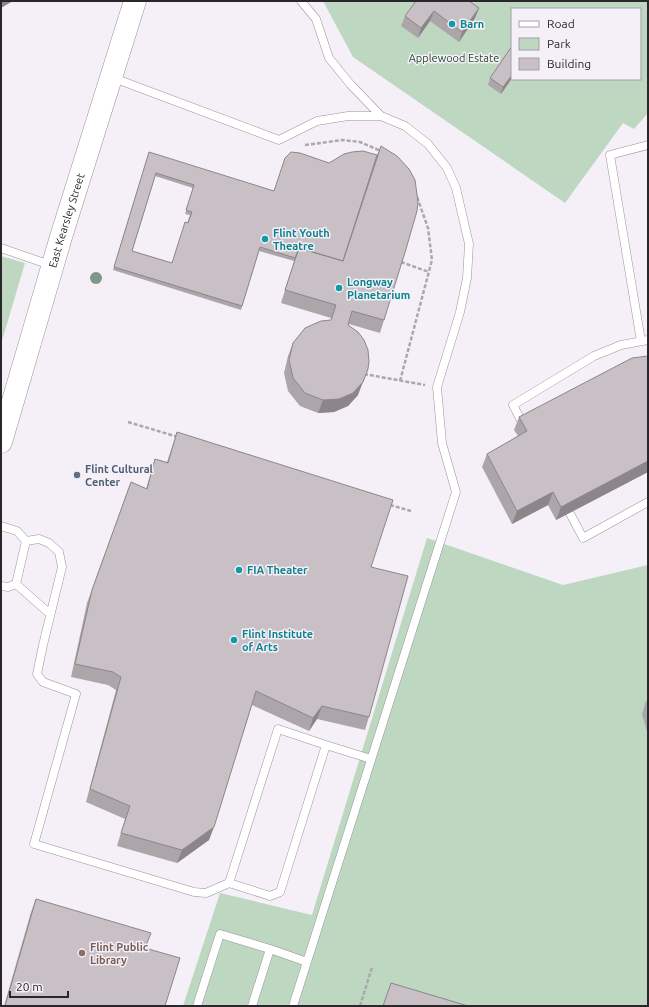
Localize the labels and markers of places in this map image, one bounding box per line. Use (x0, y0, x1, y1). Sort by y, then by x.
place label: Barn (460, 18, 484, 30)
marker: Barn (447, 19, 457, 29)
place label: Flint Youth Theatre (273, 227, 330, 252)
marker: Flint Youth Theatre (260, 234, 270, 244)
place label: Longway Planetarium (347, 276, 410, 301)
marker: Longway Planetarium (334, 283, 344, 293)
place label: Flint Cultural Center (85, 463, 154, 488)
marker: Flint Cultural Center (72, 470, 82, 480)
place label: FIA Theater (247, 564, 308, 576)
marker: FIA Theater (234, 565, 244, 575)
place label: Flint Institute of Arts (242, 628, 313, 653)
marker: Flint Institute of Arts (229, 635, 239, 645)
place label: Flint Public Library (90, 941, 149, 966)
marker: Flint Public Library (77, 948, 87, 958)

